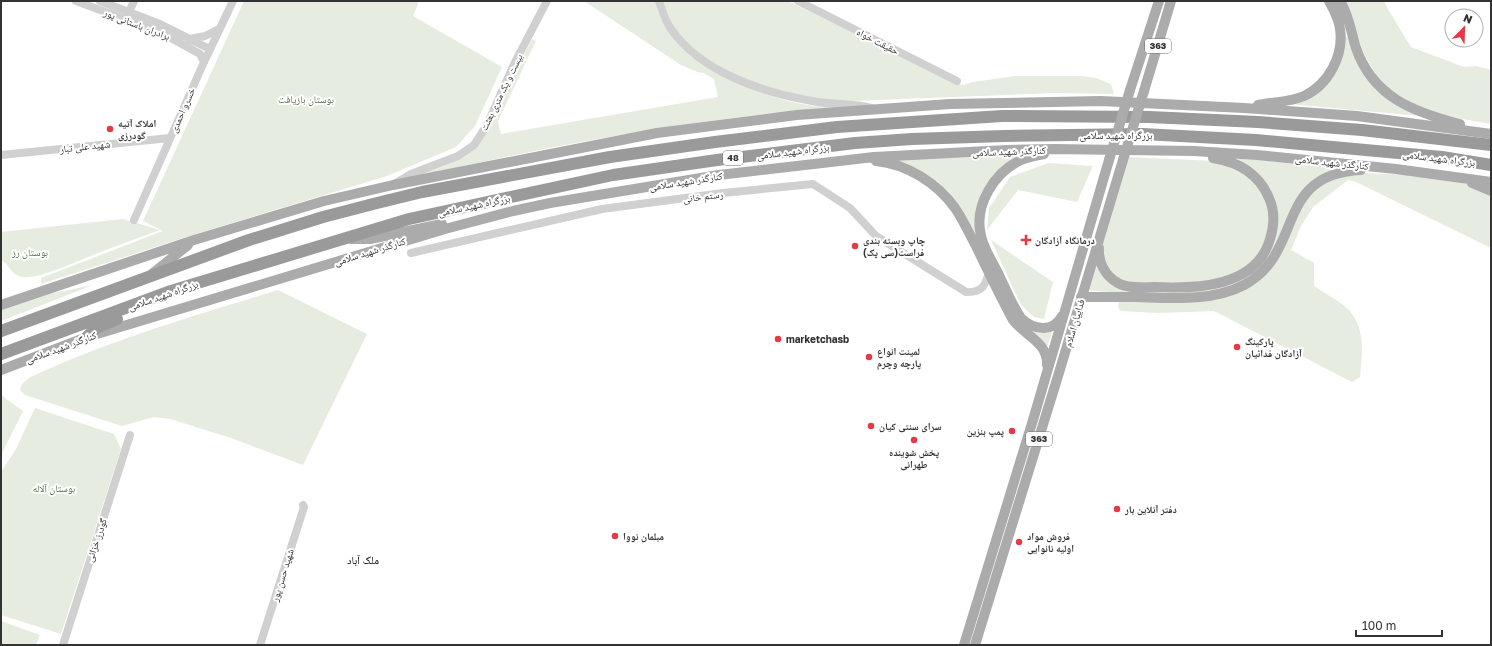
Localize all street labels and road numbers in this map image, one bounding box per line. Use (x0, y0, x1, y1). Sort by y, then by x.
street label: برادران باستانی پور (101, 5, 172, 43)
street label: حقیقت خواه (855, 25, 902, 57)
road number: 363 (1145, 39, 1171, 53)
street label: بیست و یک متری بعثت (477, 51, 526, 133)
street label: خسرو احمدی (167, 85, 198, 135)
street label: بزرگراه شهید سلامی (1079, 129, 1153, 142)
street label: شهید علی تبار (58, 137, 111, 156)
street label: بزرگراه شهید سلامی (756, 141, 830, 162)
street label: کنارگذر شهید سلامی (972, 144, 1046, 159)
street label: بزرگراه شهید سلامی (1402, 148, 1476, 169)
road number: 48 (723, 151, 743, 165)
street label: کنارگذر شهید سلامی (1294, 152, 1369, 173)
street label: کنارگذر شهید سلامی (648, 169, 724, 194)
street label: رستم خانی (682, 188, 724, 206)
street label: بزرگراه شهید سلامی (437, 191, 511, 219)
street label: کنارگذر شهید سلامی (333, 234, 407, 269)
street label: بزرگراه شهید سلامی (126, 277, 200, 314)
street label: فداییان اسلام (1061, 298, 1088, 349)
street label: کنارگذر شهید سلامی (24, 329, 98, 366)
road number: 363 (1026, 432, 1052, 446)
street label: گودرز خزائی (83, 516, 110, 564)
street label: شهید حسن پور (268, 547, 297, 604)

